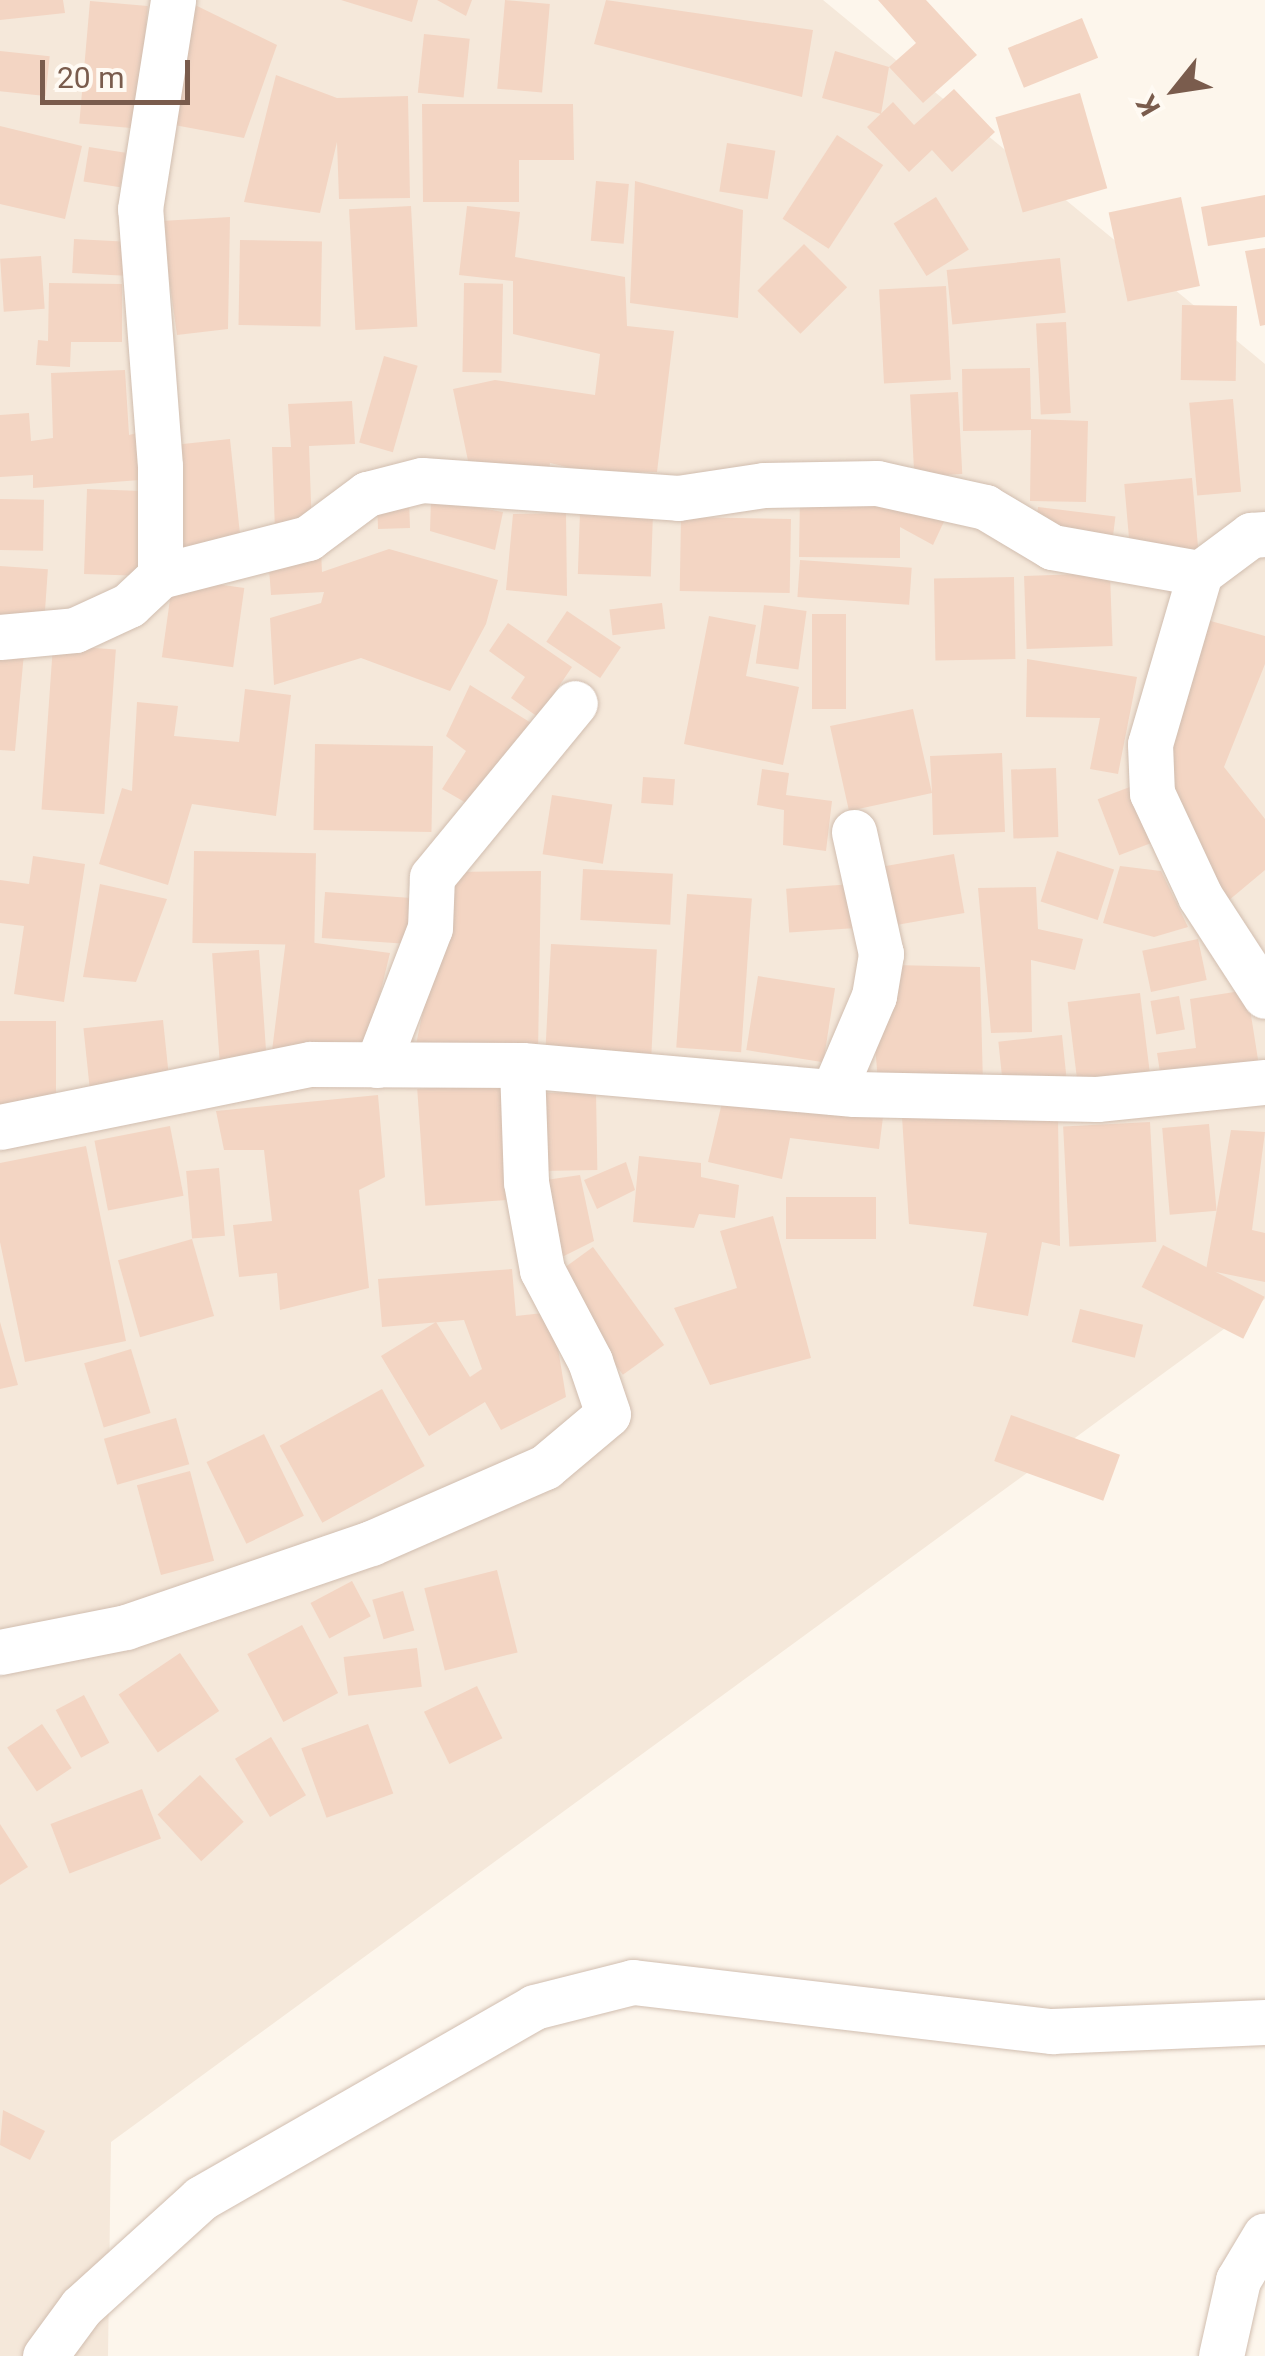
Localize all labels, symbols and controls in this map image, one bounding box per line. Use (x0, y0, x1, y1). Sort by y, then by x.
scale bar (45, 40, 195, 102)
north arrow (1125, 40, 1225, 140)
text: 20 m (57, 60, 124, 95)
text: K (1130, 89, 1167, 121)

